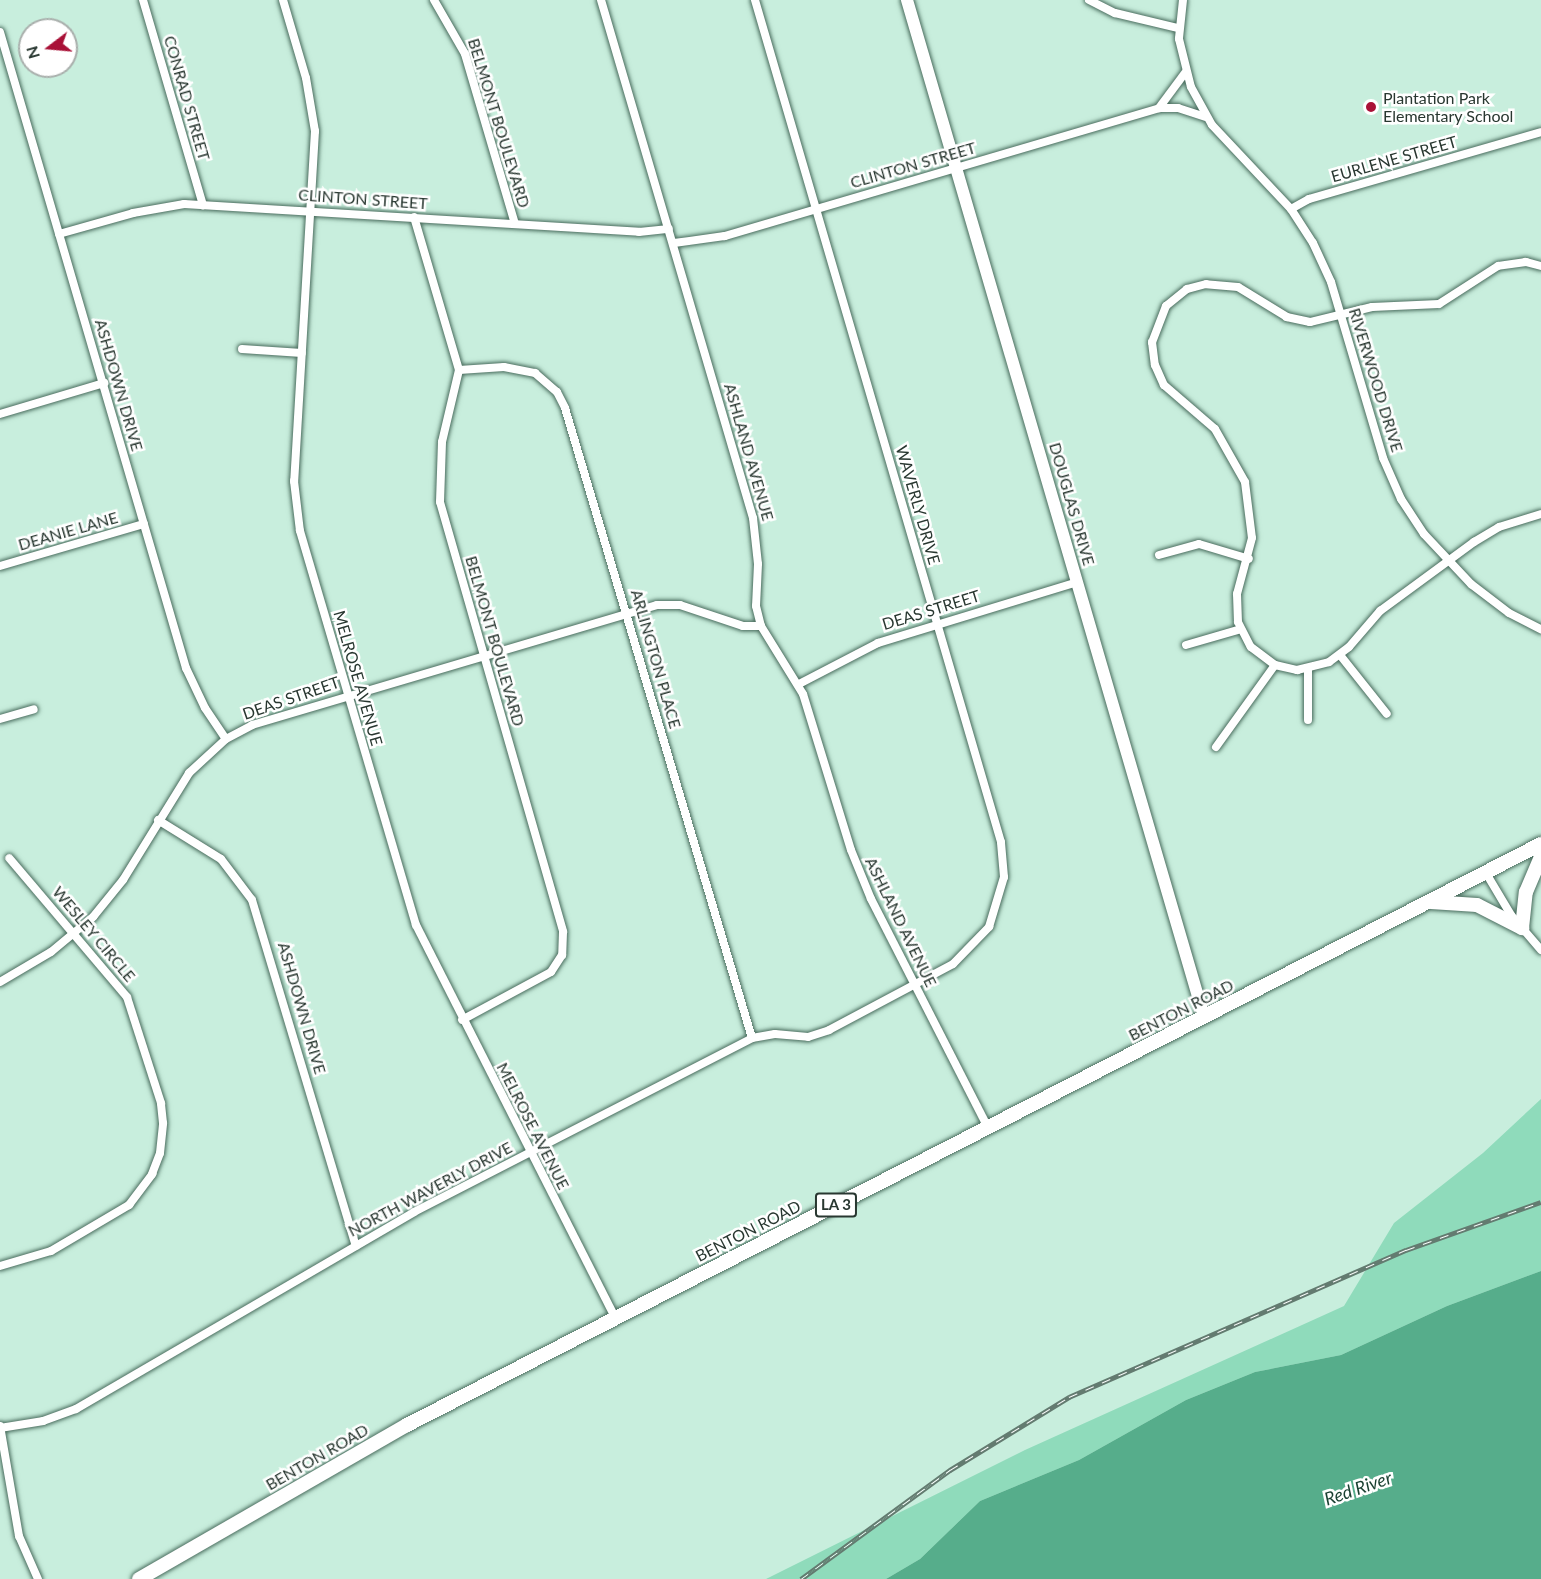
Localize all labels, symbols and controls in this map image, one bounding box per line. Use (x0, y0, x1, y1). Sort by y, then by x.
north arrow (18, 18, 78, 78)
street label: CONRAD STREET (160, 34, 214, 162)
street label: BELMONT BOULEVARD (464, 36, 534, 210)
text: N (21, 44, 43, 61)
place label: Plantation Park Elementary School (1383, 88, 1514, 126)
marker: Plantation Park Elementary School (1364, 100, 1378, 114)
street label: EURLENE STREET (1329, 132, 1459, 186)
street label: CLINTON STREET (848, 138, 978, 192)
street label: CLINTON STREET (298, 185, 428, 213)
street label: RIVERWOOD DRIVE (1345, 306, 1407, 454)
street label: ASHDOWN DRIVE (91, 317, 147, 453)
street label: ASHLAND AVENUE (720, 381, 778, 523)
street label: DOUGLAS DRIVE (1045, 440, 1099, 568)
street label: WAVERLY DRIVE (892, 443, 944, 567)
street label: DEANIE LANE (16, 508, 120, 554)
street label: BELMONT BOULEVARD (461, 553, 529, 729)
street label: DEAS STREET (880, 586, 982, 634)
street label: ARLINGTON PLACE (627, 587, 685, 731)
street label: MELROSE AVENUE (329, 608, 387, 748)
street label: DEAS STREET (240, 672, 342, 724)
street label: ASHLAND AVENUE (861, 854, 941, 990)
street label: WESLEY CIRCLE (48, 882, 140, 986)
street label: ASHDOWN DRIVE (274, 940, 330, 1076)
street label: BENTON ROAD (1125, 975, 1237, 1045)
street label: MELROSE AVENUE (493, 1059, 573, 1193)
street label: NORTH WAVERLY DRIVE (344, 1137, 516, 1241)
road number: LA 3 (814, 1193, 858, 1217)
street label: BENTON ROAD (692, 1196, 804, 1266)
street label: BENTON ROAD (262, 1420, 372, 1494)
water label: Red River (1321, 1466, 1395, 1510)

